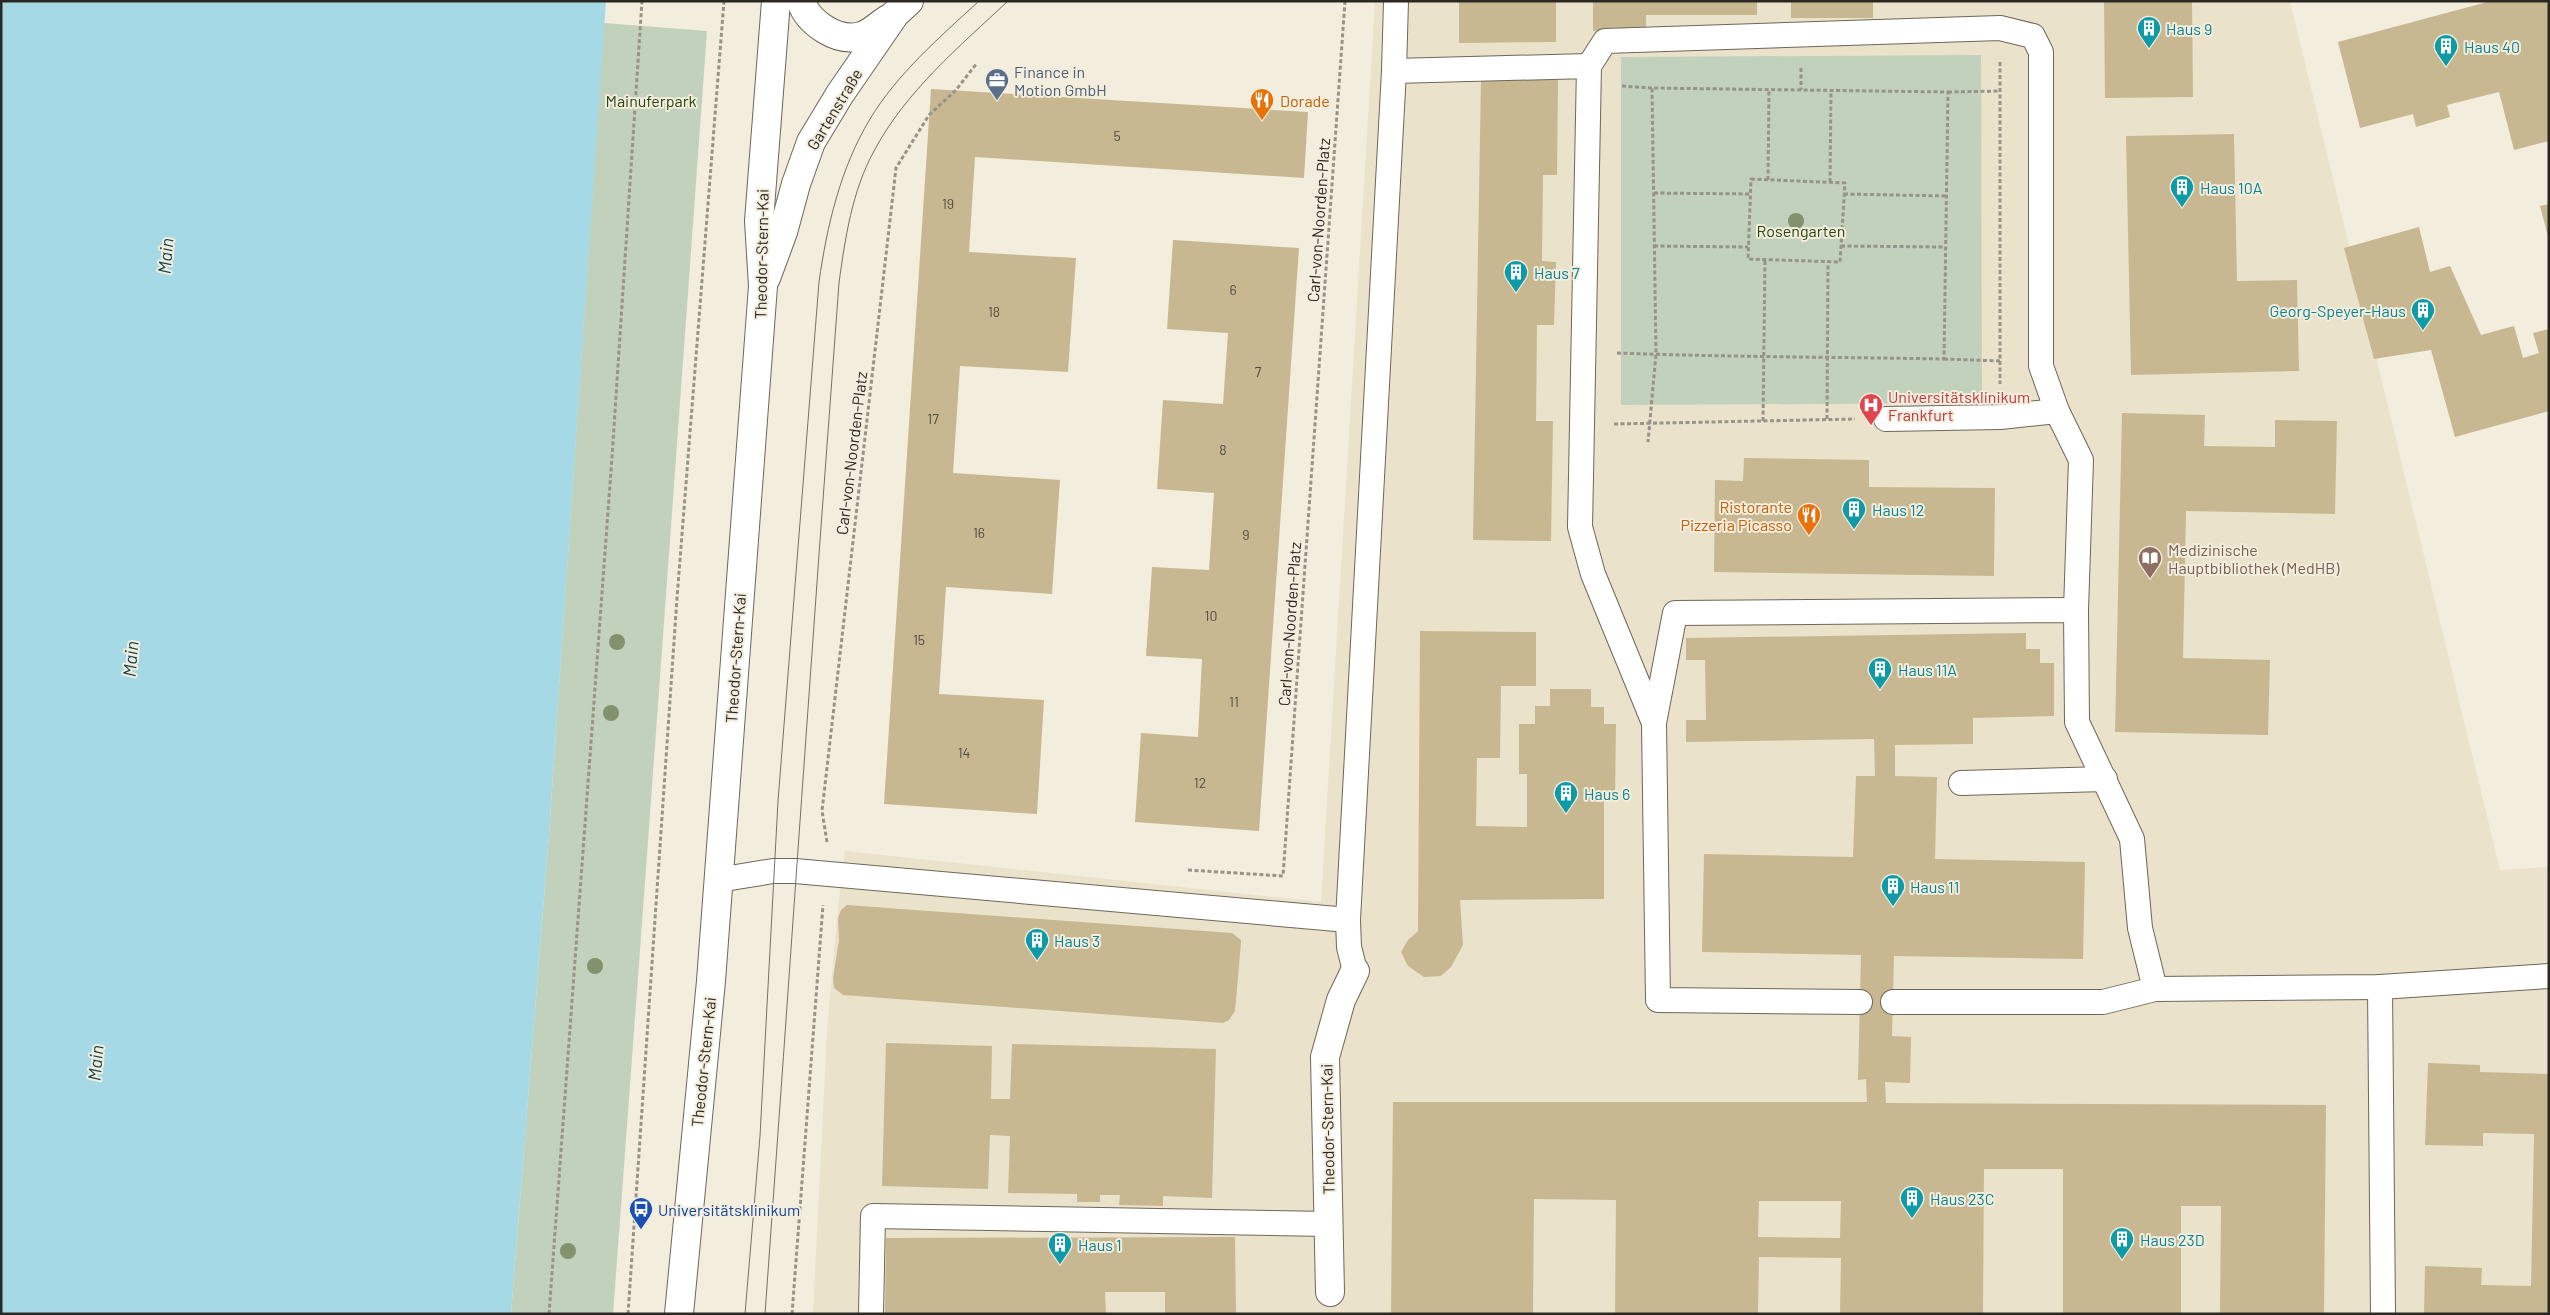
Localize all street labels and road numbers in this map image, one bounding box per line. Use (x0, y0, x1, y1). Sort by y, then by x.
street label: Gartenstraße (802, 65, 866, 153)
street label: Carl-von-Noorden-Platz (1303, 137, 1333, 303)
street label: Theodor-Stern-Kai (750, 189, 772, 319)
street label: Carl-von-Noorden-Platz (832, 370, 870, 536)
street label: Carl-von-Noorden-Platz (1274, 541, 1304, 707)
street label: Theodor-Stern-Kai (721, 592, 749, 724)
street label: Theodor-Stern-Kai (687, 996, 719, 1128)
street label: Theodor-Stern-Kai (1316, 1064, 1338, 1194)

